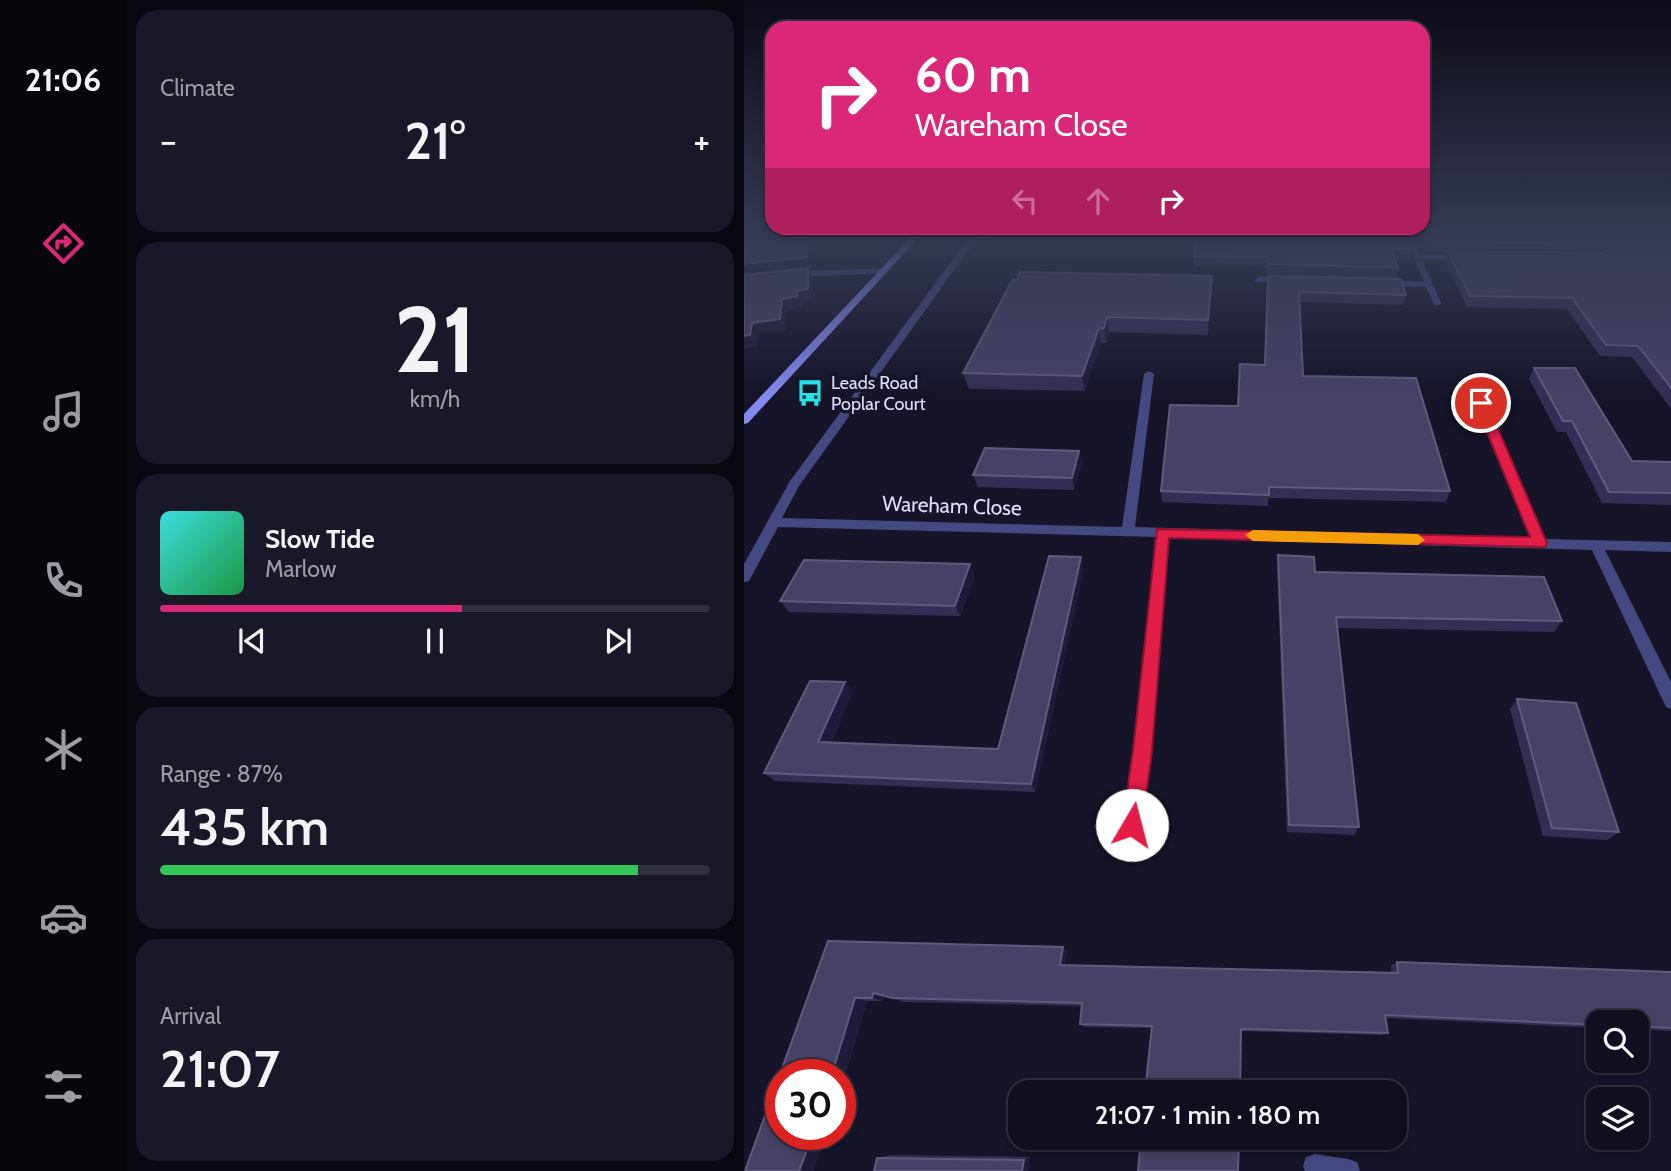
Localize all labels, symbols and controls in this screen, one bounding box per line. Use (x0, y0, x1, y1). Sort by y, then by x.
text: 60 m (915, 45, 1031, 104)
icon: right (800, 49, 891, 140)
text: 21:06 (25, 60, 101, 99)
text: Climate (160, 74, 235, 102)
text: Wareham Close (915, 105, 1128, 144)
text: 21° (405, 109, 465, 172)
text: − (160, 117, 177, 164)
text: + (693, 117, 710, 164)
icon: left (1006, 182, 1044, 220)
icon: ahead (1079, 182, 1117, 220)
icon: right (1152, 182, 1190, 220)
icon: directions (39, 219, 88, 268)
text: 21 (394, 284, 476, 395)
place label: Leads Road Poplar Court (831, 372, 926, 415)
pin (1451, 373, 1511, 433)
bus stop icon: Leads Road Poplar Court (795, 378, 825, 408)
icon: arrive (1462, 384, 1500, 422)
text: km/h (410, 385, 460, 413)
icon: music (39, 387, 88, 436)
street label: Wareham Close (882, 491, 1022, 520)
text: Slow Tide (265, 523, 375, 555)
text: Marlow (265, 555, 336, 583)
icon: phone (39, 556, 88, 605)
icon: previous (233, 622, 271, 660)
icon: pause (416, 622, 454, 660)
icon: next (599, 622, 637, 660)
icon: climate (39, 725, 88, 774)
text: Range · 87% (160, 760, 283, 788)
position arrow (1095, 788, 1169, 862)
text: 435 km (160, 795, 329, 858)
icon: car (39, 893, 88, 942)
text: Arrival (160, 1002, 221, 1030)
map controls (1586, 1010, 1649, 1150)
button: search (1586, 1010, 1649, 1073)
text: 21:07 (160, 1037, 280, 1100)
speed limit sign: 30 (765, 1059, 856, 1150)
icon: filters (39, 1062, 88, 1111)
button: layers (1586, 1087, 1649, 1150)
text: 21:07 · 1 min · 180 m (1095, 1099, 1320, 1131)

